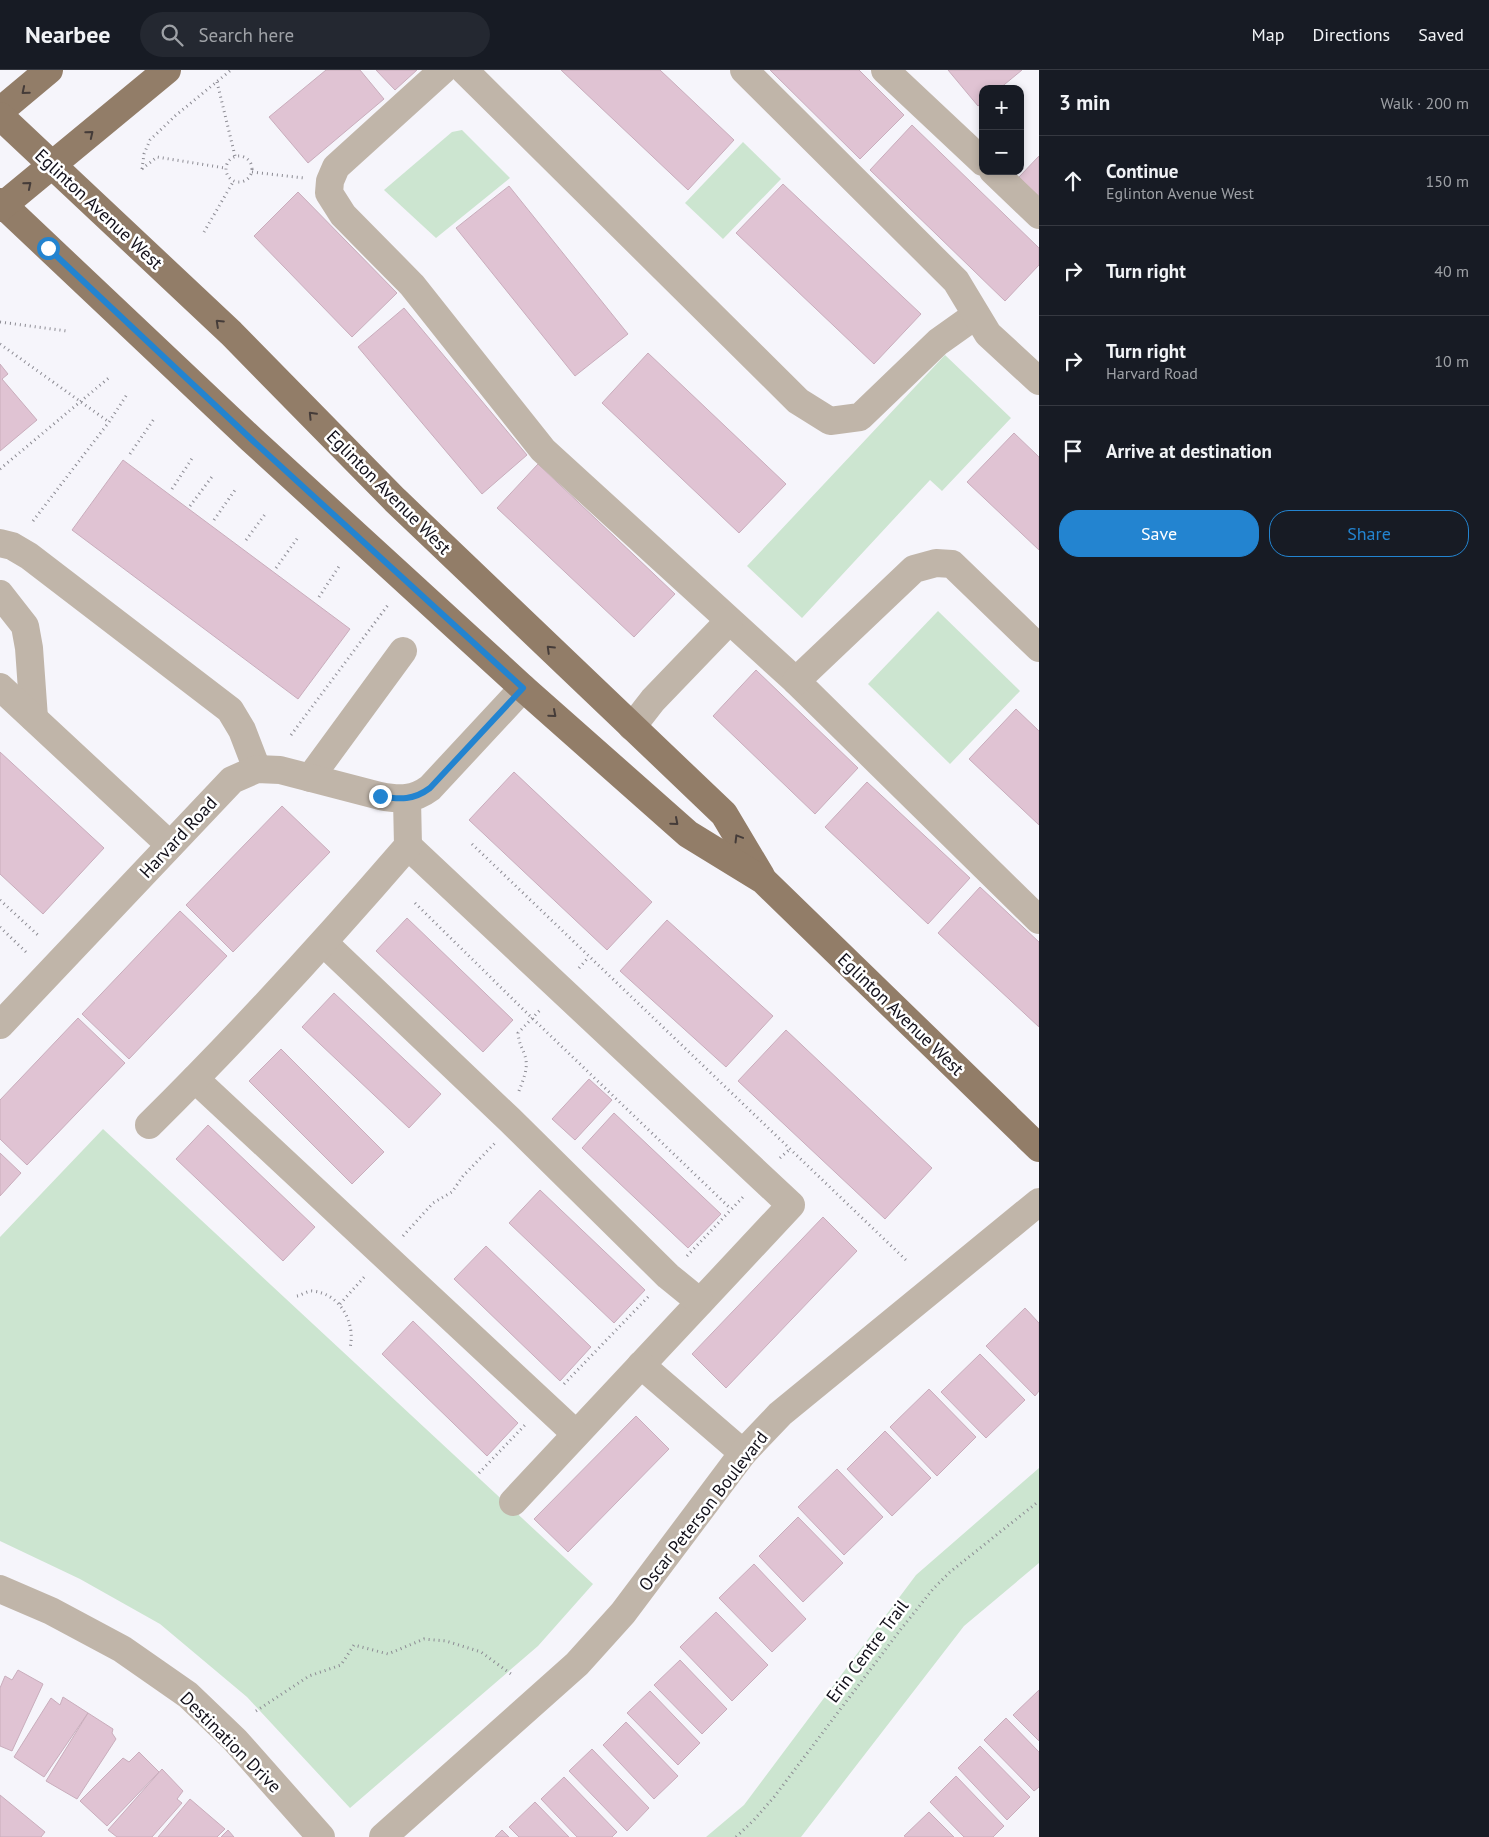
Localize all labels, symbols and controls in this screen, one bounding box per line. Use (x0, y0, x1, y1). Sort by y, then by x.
search box (140, 12, 490, 57)
text: Nearbee (25, 19, 110, 50)
icon: search (158, 21, 186, 49)
text: Search here (198, 23, 294, 47)
text: Map (1252, 23, 1284, 46)
text: Directions (1312, 23, 1390, 46)
text: Saved (1418, 23, 1464, 46)
one-way arrow (21, 85, 30, 94)
map controls (979, 85, 1024, 175)
button: + (979, 85, 1024, 130)
text: 3 min (1059, 89, 1110, 116)
text: Walk · 200 m (1380, 93, 1469, 113)
button: − (979, 130, 1024, 175)
one-way arrow (84, 131, 93, 140)
street label: Eglinton Avenue West (30, 144, 168, 274)
text: Continue (1106, 159, 1178, 183)
icon: ahead (1059, 167, 1087, 195)
text: 150 m (1426, 171, 1469, 191)
one-way arrow (22, 183, 31, 191)
text: Eglinton Avenue West (1106, 183, 1254, 203)
route start (37, 237, 60, 260)
icon: right (1059, 257, 1087, 285)
text: Turn right (1106, 259, 1186, 283)
text: 40 m (1434, 261, 1469, 281)
one-way arrow (216, 320, 225, 329)
text: Turn right (1106, 339, 1186, 363)
icon: right (1059, 347, 1087, 375)
text: 10 m (1434, 351, 1469, 371)
text: Harvard Road (1106, 363, 1198, 383)
one-way arrow (309, 412, 318, 421)
street label: Eglinton Avenue West (322, 425, 456, 559)
icon: arrive (1059, 437, 1087, 465)
text: Arrive at destination (1106, 439, 1272, 463)
button: Save (1059, 510, 1259, 557)
button: Share (1269, 510, 1469, 557)
one-way arrow (547, 645, 556, 654)
one-way arrow (547, 709, 556, 718)
route end (369, 785, 392, 808)
street label: Harvard Road (134, 791, 222, 883)
one-way arrow (669, 816, 678, 825)
one-way arrow (735, 834, 745, 843)
street label: Eglinton Avenue West (833, 948, 969, 1080)
street label: Oscar Peterson Boulevard (633, 1426, 773, 1596)
street label: Erin Centre Trail (821, 1594, 914, 1707)
street label: Destination Drive (176, 1687, 286, 1797)

